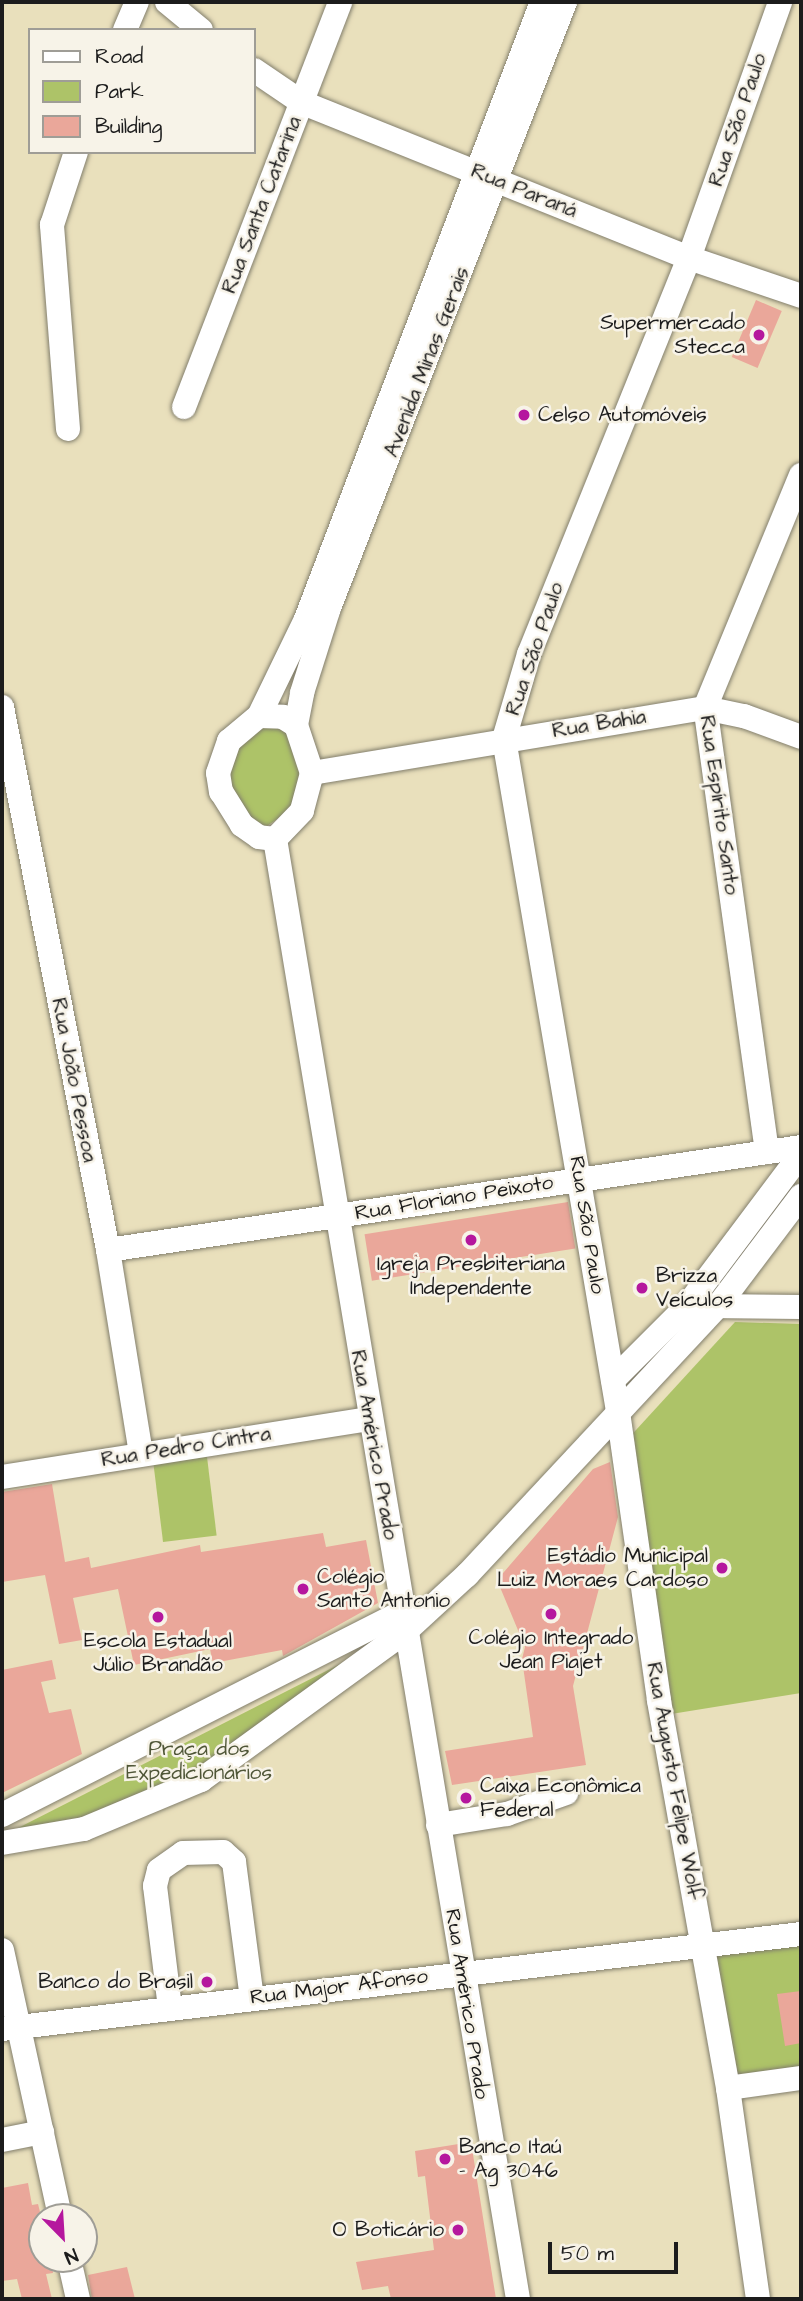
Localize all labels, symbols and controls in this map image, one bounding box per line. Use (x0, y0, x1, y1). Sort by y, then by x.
legend (28, 28, 256, 154)
text: Road (95, 42, 143, 71)
street label: Rua São Paulo (703, 50, 773, 190)
text: Park (95, 77, 144, 106)
text: Building (95, 112, 162, 141)
street label: Rua Santa Catarina (217, 113, 307, 297)
street label: Rua Paraná (467, 158, 581, 224)
street label: Avenida Minas Gerais (379, 263, 475, 461)
place label: Supermercado Stecca (600, 310, 745, 360)
marker: Supermercado Stecca (751, 327, 767, 343)
place label: Celso Automóveis (538, 402, 707, 428)
marker: Celso Automóveis (516, 407, 532, 423)
street label: Rua São Paulo (500, 579, 570, 719)
street label: Rua Bahia (550, 704, 648, 744)
street label: Rua Espírito Santo (694, 714, 744, 896)
street label: Rua João Pessoa (46, 996, 102, 1164)
street label: Rua São Paulo (564, 1154, 610, 1296)
street label: Rua Floriano Peixoto (353, 1170, 555, 1226)
marker: Igreja Presbiteriana Independente (463, 1232, 479, 1248)
place label: Igreja Presbiteriana Independente (377, 1251, 565, 1301)
place label: Brizza Veículos (656, 1263, 733, 1313)
marker: Brizza Veículos (634, 1280, 650, 1296)
street label: Rua Américo Prado (345, 1348, 403, 1542)
street label: Rua Pedro Cintra (99, 1421, 273, 1473)
place label: Estádio Municipal Luiz Moraes Cardoso (497, 1543, 708, 1593)
marker: Estádio Municipal Luiz Moraes Cardoso (714, 1560, 730, 1576)
place label: Colégio Santo Antonio (317, 1564, 450, 1614)
marker: Colégio Santo Antonio (295, 1581, 311, 1597)
marker: Colégio Integrado Jean Piajet (543, 1606, 559, 1622)
marker: Escola Estadual Júlio Brandão (150, 1609, 166, 1625)
place label: Colégio Integrado Jean Piajet (469, 1625, 633, 1675)
place label: Escola Estadual Júlio Brandão (84, 1628, 232, 1678)
street label: Rua Augusto Felipe Wolf (641, 1660, 707, 1902)
park label: Praça dos Expedicionários (126, 1736, 272, 1786)
place label: Caixa Econômica Federal (480, 1773, 641, 1823)
marker: Caixa Econômica Federal (458, 1790, 474, 1806)
street label: Rua Américo Prado (440, 1907, 494, 2101)
street label: Rua Major Afonso (249, 1964, 429, 2010)
place label: Banco do Brasil (38, 1969, 193, 1995)
marker: Banco do Brasil (199, 1974, 215, 1990)
place label: Banco Itaú - Ag 3046 (459, 2134, 562, 2184)
marker: Banco Itaú - Ag 3046 (437, 2151, 453, 2167)
north arrow (28, 2203, 98, 2273)
place label: O Boticário (333, 2217, 444, 2243)
marker: O Boticário (450, 2222, 466, 2238)
scale bar (551, 2228, 680, 2272)
text: 50 m (561, 2239, 614, 2268)
text: N (60, 2241, 82, 2271)

